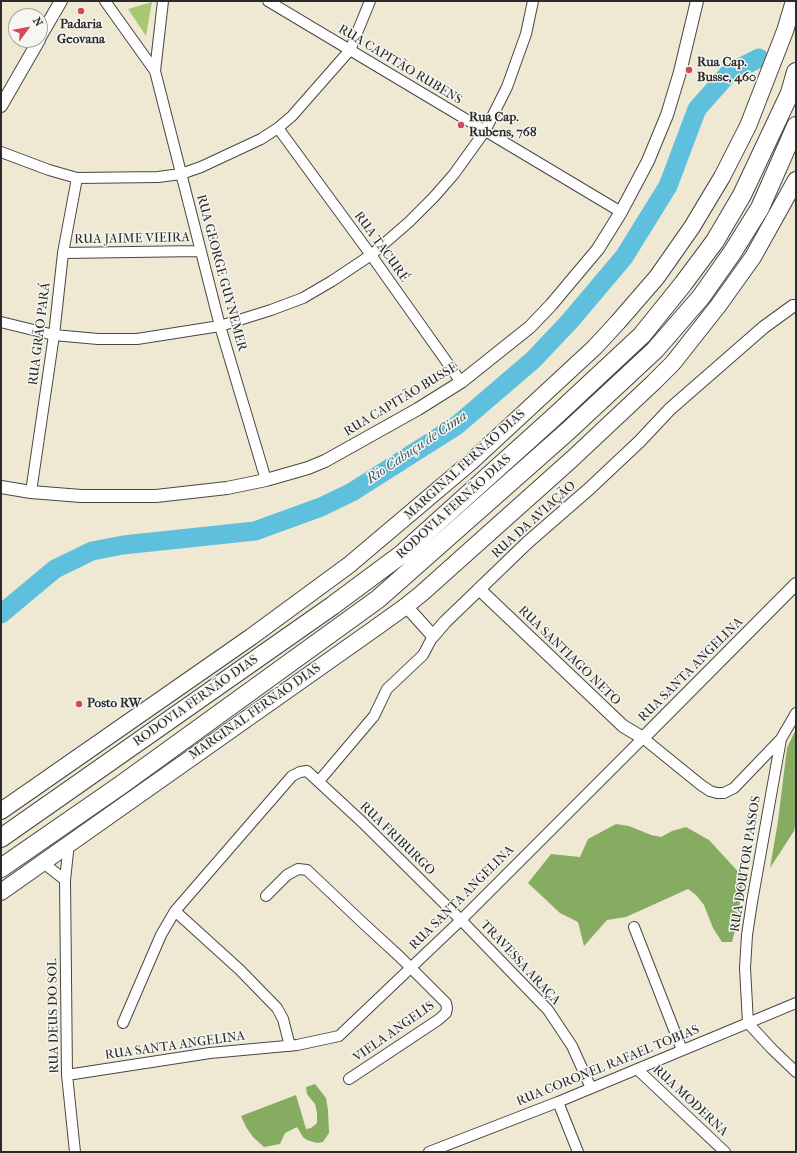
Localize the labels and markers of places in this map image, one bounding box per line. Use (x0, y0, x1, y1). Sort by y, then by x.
marker: Padaria Geovana (76, 6, 86, 16)
place label: Padaria Geovana (57, 17, 105, 48)
place label: Rua Cap. Busse, 460 (697, 55, 756, 86)
marker: Rua Cap. Busse, 460 (684, 65, 694, 75)
place label: Rua Cap. Rubens, 768 (469, 110, 536, 141)
marker: Rua Cap. Rubens, 768 (456, 120, 466, 130)
place label: Posto RW (87, 696, 141, 712)
marker: Posto RW (74, 699, 84, 709)

